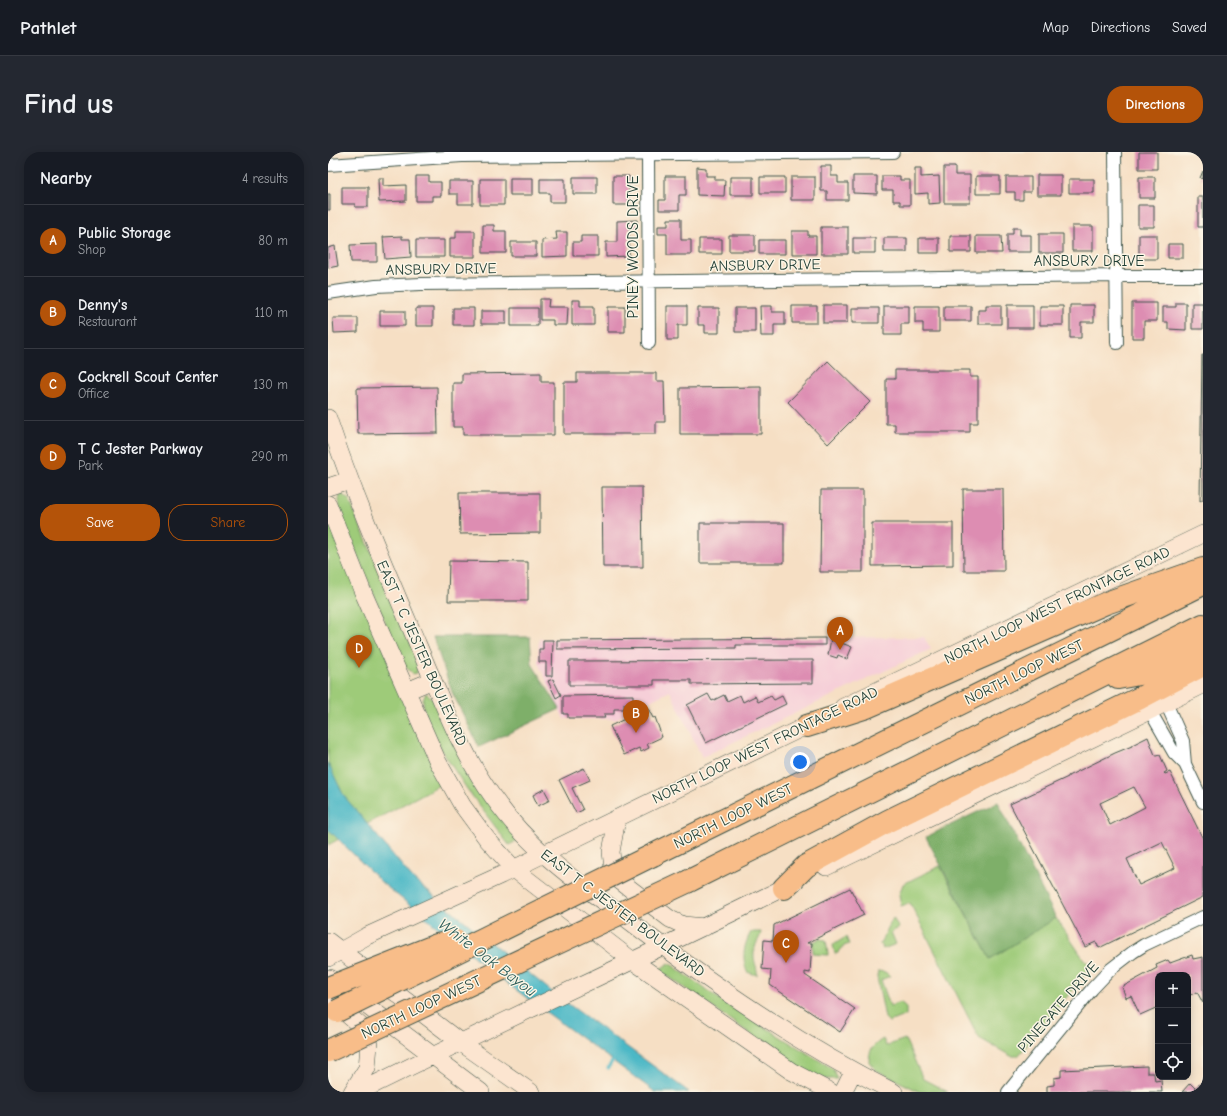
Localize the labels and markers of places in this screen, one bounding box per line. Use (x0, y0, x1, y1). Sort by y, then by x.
pin: A (827, 617, 853, 650)
pin: D (346, 635, 372, 668)
pin: B (623, 700, 649, 733)
pin: C (773, 930, 799, 963)

